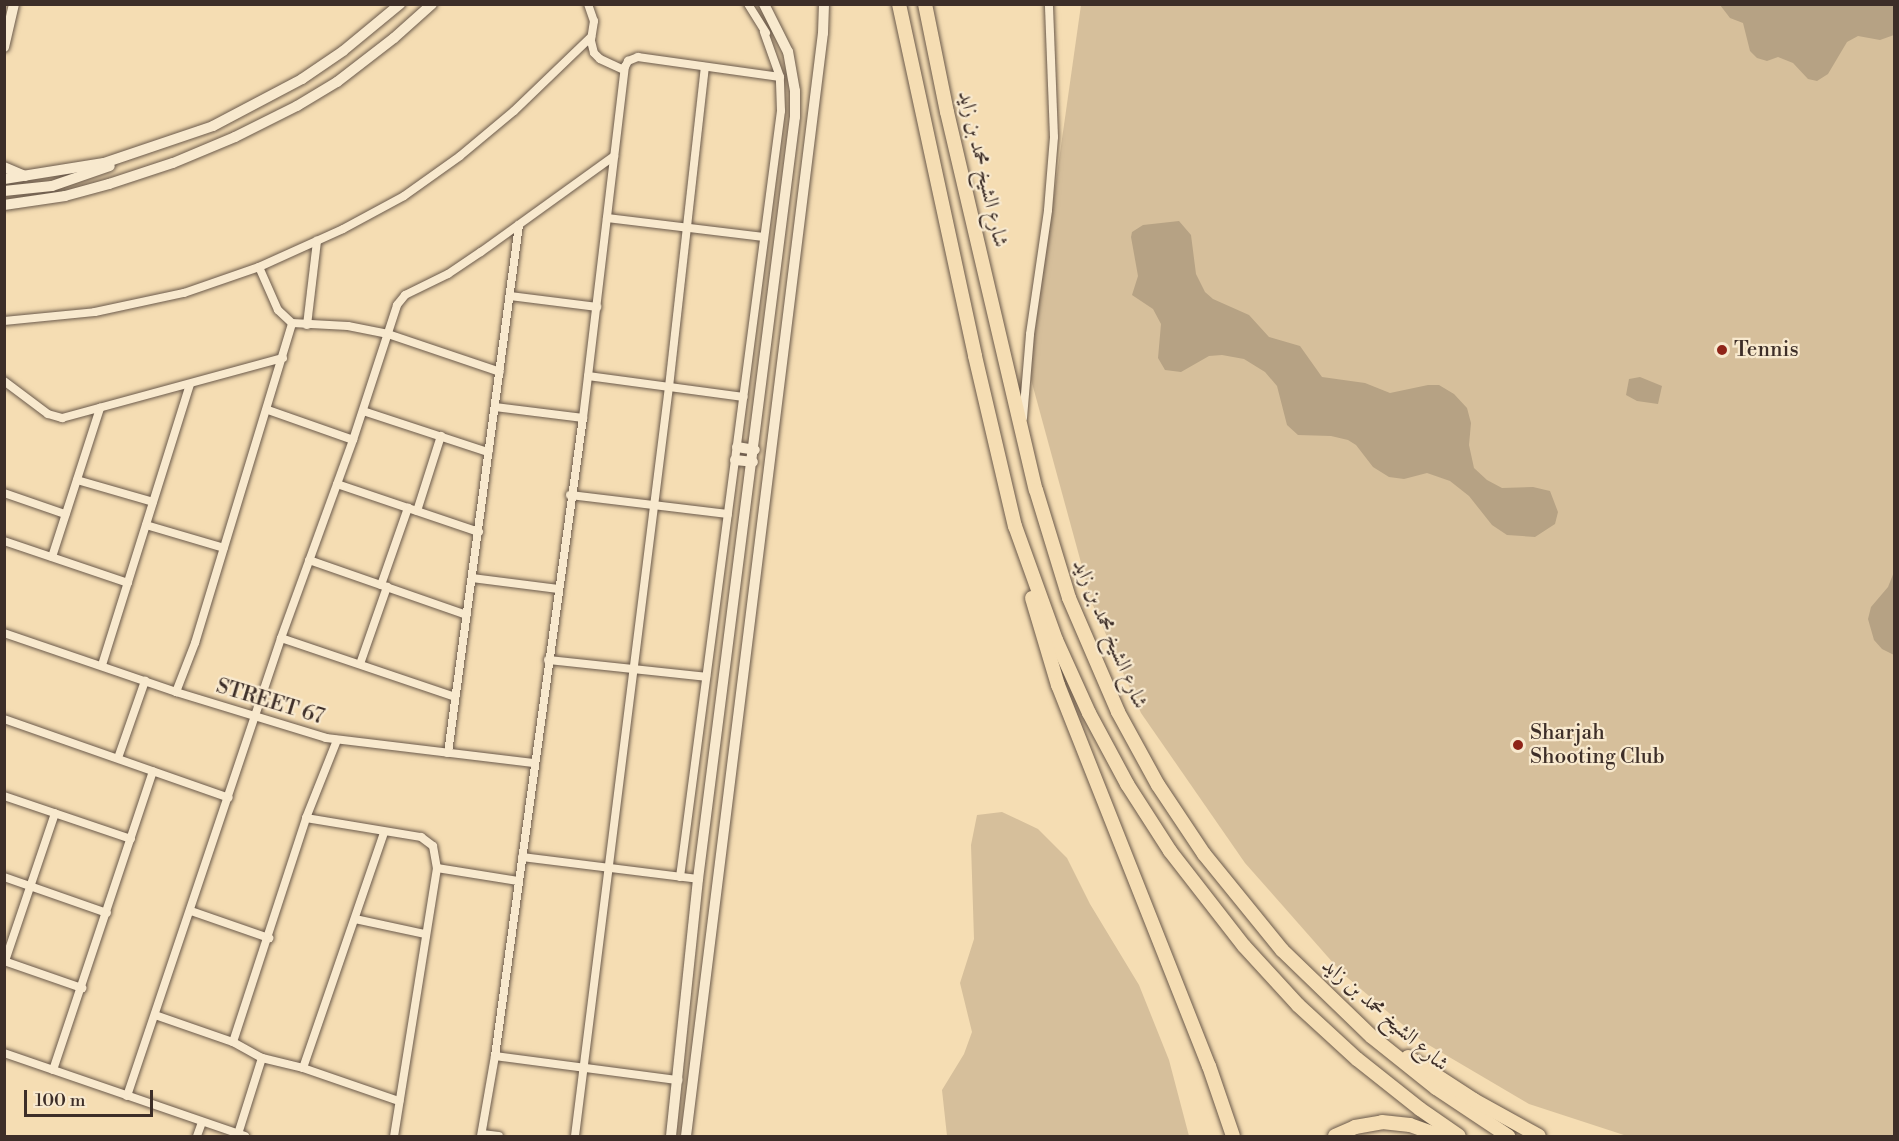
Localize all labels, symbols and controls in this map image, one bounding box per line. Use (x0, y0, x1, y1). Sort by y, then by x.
street label: شارع الشيخ محمد بن زايد (953, 88, 1013, 250)
place label: Tennis (1734, 337, 1799, 363)
marker: Tennis (1715, 343, 1729, 357)
street label: شارع الشيخ محمد بن زايد (1067, 555, 1153, 713)
street label: STREET 67 (213, 674, 327, 730)
place label: Sharjah Shooting Club (1530, 720, 1665, 770)
marker: Sharjah Shooting Club (1511, 738, 1525, 752)
street label: شارع الشيخ محمد بن زايد (1316, 953, 1454, 1077)
scale bar (27, 1078, 156, 1116)
text: 100 m (35, 1089, 86, 1112)

